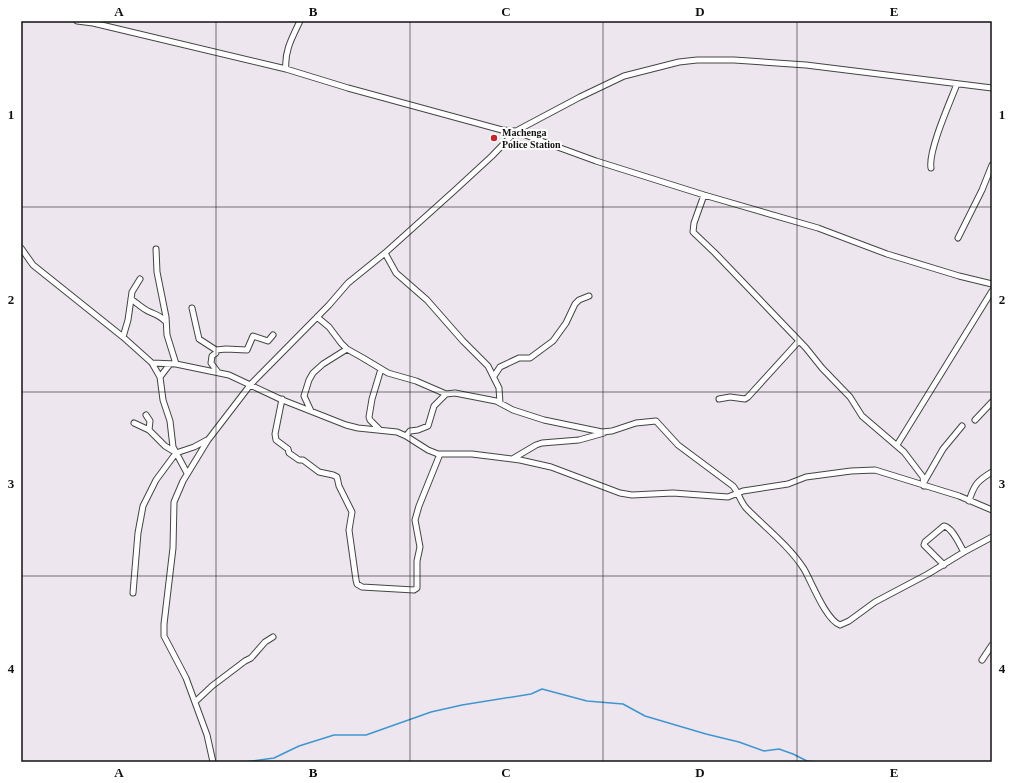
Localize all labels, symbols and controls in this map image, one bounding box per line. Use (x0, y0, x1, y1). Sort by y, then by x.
text: A (114, 4, 124, 19)
text: B (309, 4, 318, 19)
text: C (501, 4, 511, 19)
text: D (695, 4, 705, 19)
text: E (890, 4, 898, 19)
text: 1 (8, 107, 14, 122)
text: 1 (999, 107, 1005, 122)
place label: Machenga Police Station (502, 127, 561, 150)
marker: Machenga Police Station (489, 133, 499, 143)
text: 2 (8, 292, 14, 307)
text: 2 (999, 292, 1005, 307)
text: 3 (8, 476, 15, 491)
text: 3 (999, 476, 1006, 491)
text: 4 (8, 661, 15, 676)
text: 4 (999, 661, 1006, 676)
text: A (114, 765, 124, 780)
text: B (309, 765, 318, 780)
text: C (501, 765, 511, 780)
text: D (695, 765, 705, 780)
text: E (890, 765, 898, 780)

